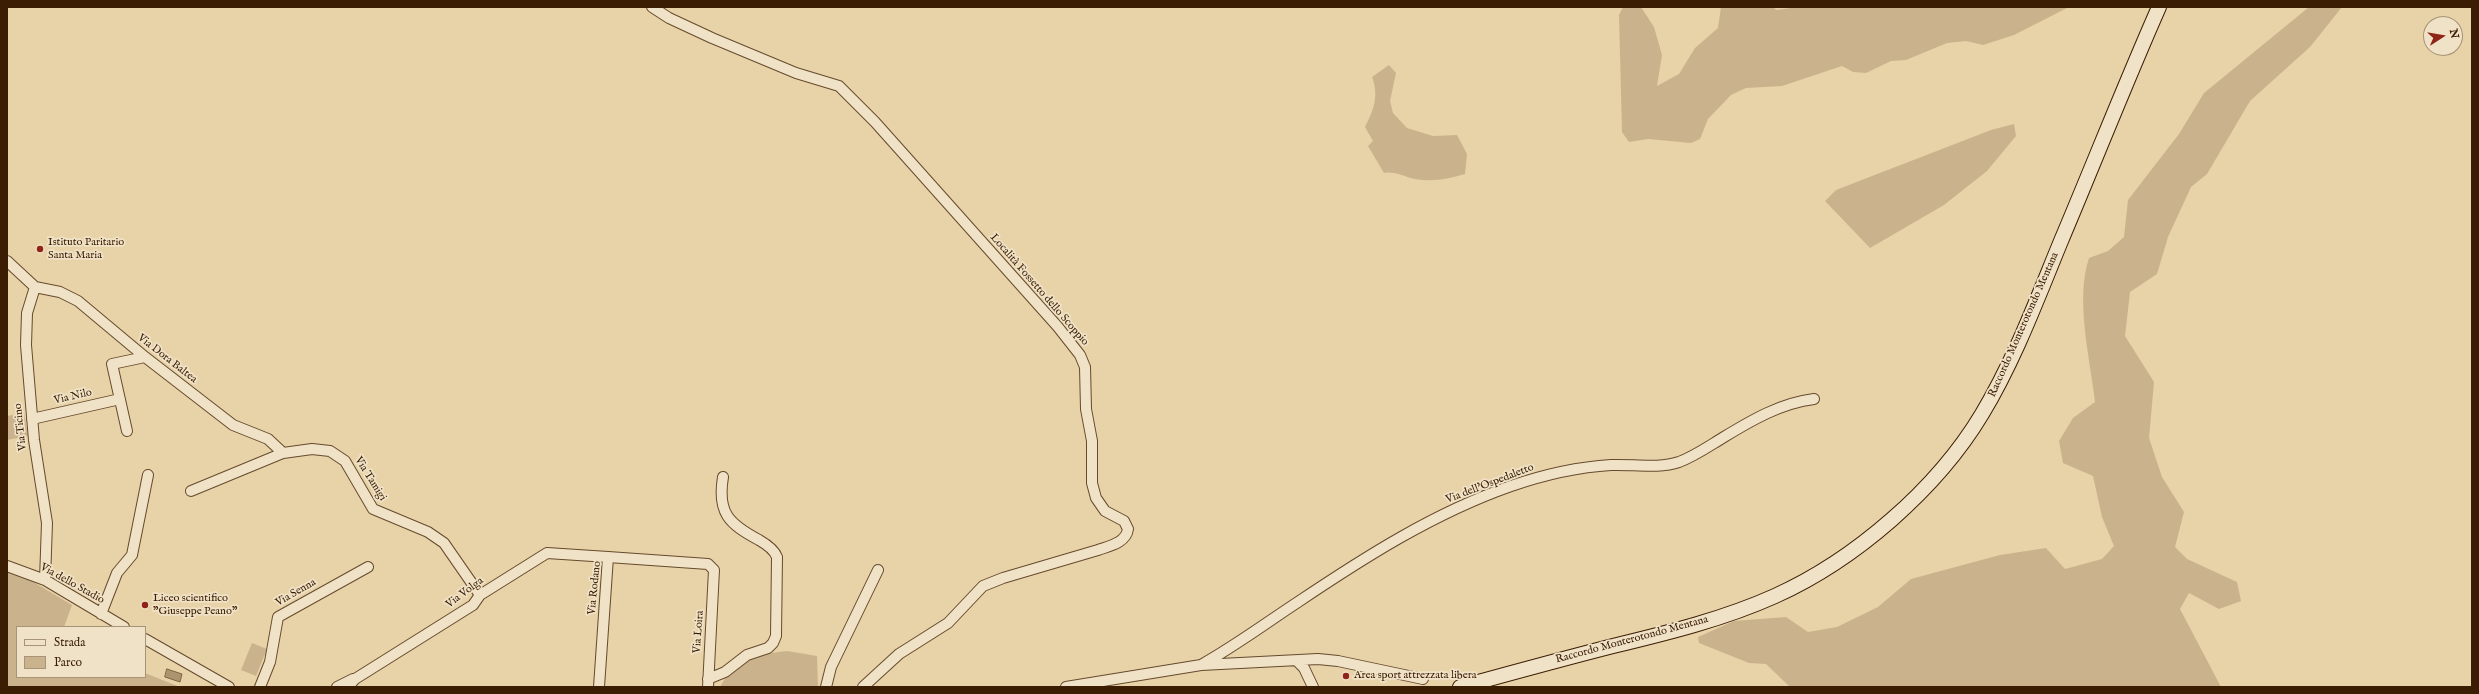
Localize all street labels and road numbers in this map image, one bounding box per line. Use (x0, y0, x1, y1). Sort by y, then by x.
street label: Località Fossetto dello Scoppio (987, 231, 1091, 349)
street label: Raccordo Monterotondo Mentana (1986, 250, 2062, 400)
street label: Via Dora Baltea (135, 332, 199, 386)
street label: Via Nilo (53, 386, 93, 408)
street label: Via Ticino (12, 403, 30, 451)
street label: Via Tamigi (351, 454, 389, 504)
street label: Via dell'Ospedaletto (1444, 461, 1536, 507)
street label: Via Rodano (586, 560, 604, 616)
street label: Via dello Stadio (38, 561, 106, 607)
street label: Via Volga (444, 575, 486, 611)
street label: Via Senna (273, 576, 319, 610)
street label: Via Loira (691, 610, 707, 654)
street label: Raccordo Monterotondo Mentana (1554, 613, 1710, 667)

